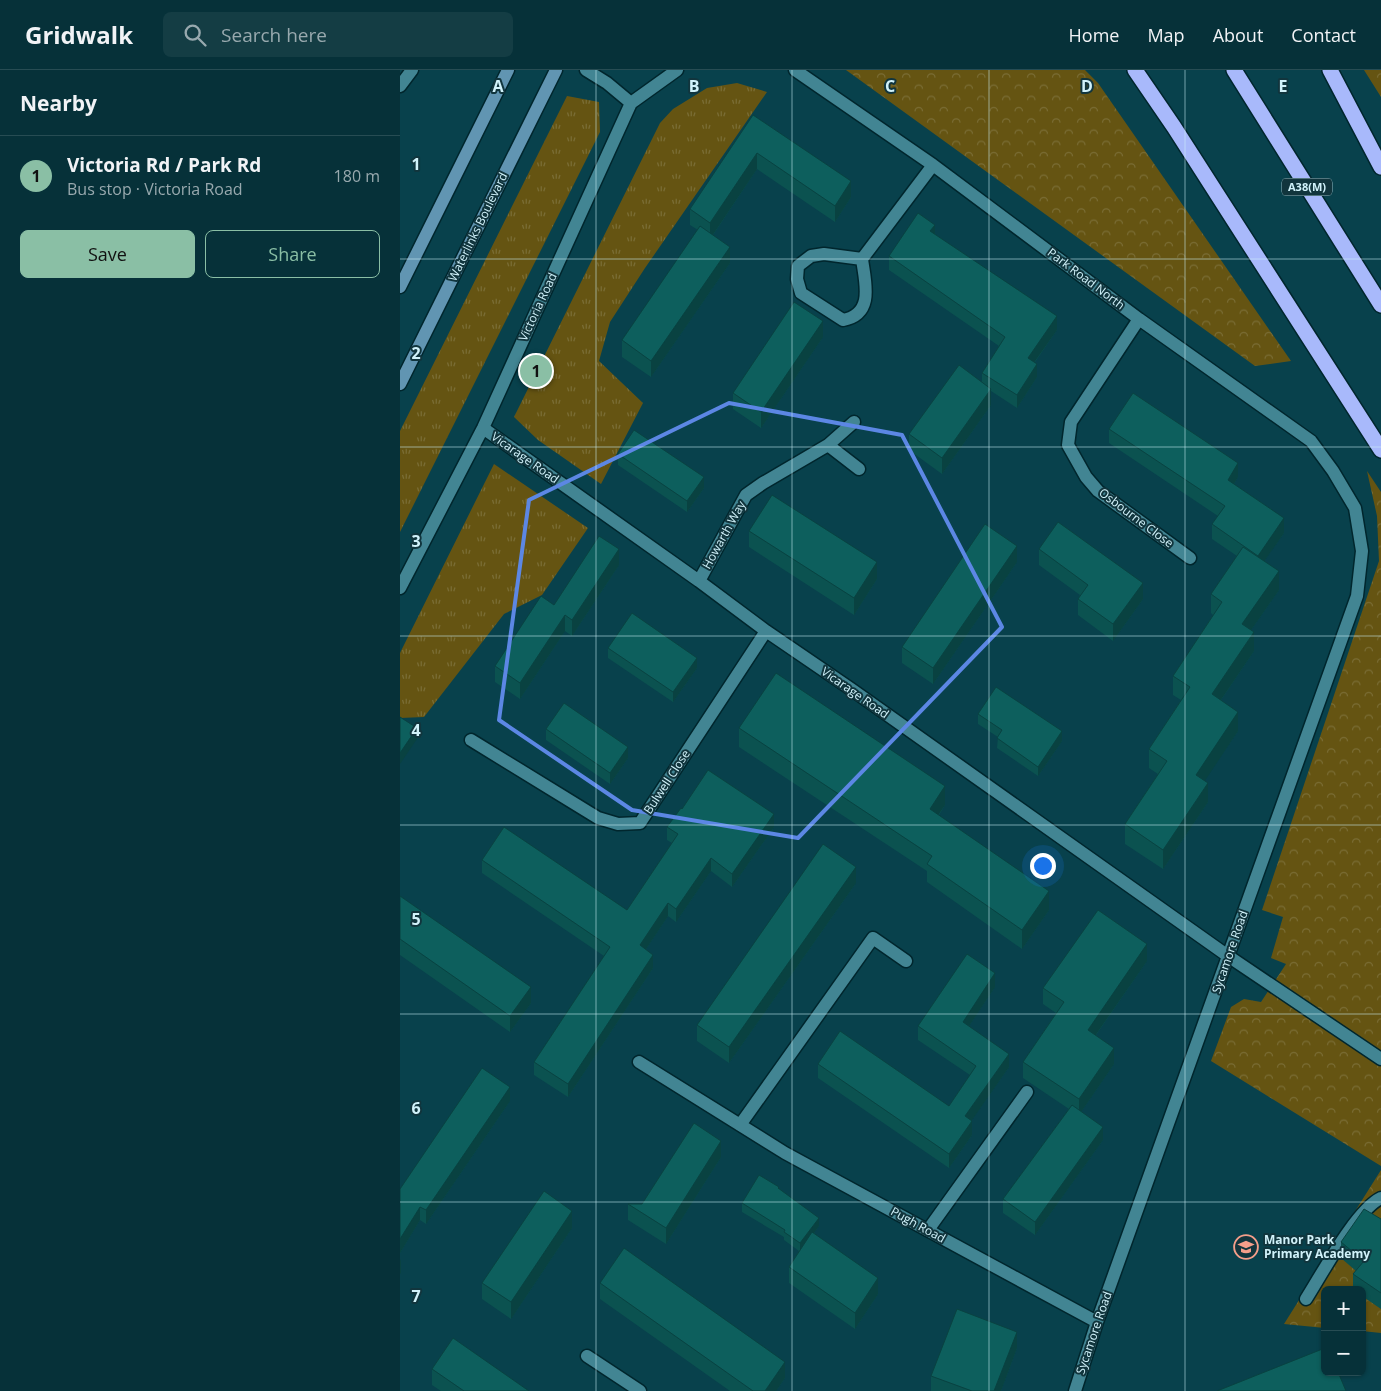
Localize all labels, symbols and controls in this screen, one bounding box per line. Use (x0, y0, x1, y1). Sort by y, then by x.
search box (163, 12, 513, 57)
text: Gridwalk (25, 18, 133, 51)
icon: search (181, 21, 209, 49)
text: Search here (221, 22, 327, 48)
text: Home (1069, 23, 1119, 47)
text: Map (1147, 23, 1185, 47)
text: About (1213, 23, 1263, 47)
text: Contact (1291, 23, 1356, 47)
text: A (492, 75, 504, 97)
text: B (689, 75, 699, 97)
text: C (885, 75, 895, 97)
text: D (1081, 75, 1093, 97)
text: E (1279, 75, 1288, 97)
text: Nearby (20, 89, 97, 117)
text: Victoria Rd / Park Rd (67, 152, 261, 178)
text: 1 (411, 153, 421, 175)
text: 1 (31, 165, 41, 187)
text: 180 m (334, 165, 380, 187)
street label: Waterlinks Boulevard (444, 169, 511, 284)
text: Bus stop · Victoria Road (67, 178, 243, 200)
road number: A38(M) (1282, 178, 1332, 195)
button: Save (20, 230, 195, 278)
button: Share (205, 230, 380, 278)
street label: Park Road North (1044, 244, 1128, 313)
street label: Victoria Road (514, 270, 561, 344)
text: 2 (411, 342, 421, 364)
pin: 1 (520, 352, 552, 390)
street label: Vicarage Road (488, 428, 563, 487)
street label: Osbourne Close (1096, 484, 1177, 551)
street label: Howarth Way (698, 497, 750, 572)
text: 3 (411, 530, 421, 552)
street label: Vicarage Road (818, 663, 893, 722)
text: 4 (411, 719, 421, 741)
street label: Bulwell Close (639, 746, 694, 817)
your location (1030, 853, 1056, 879)
text: 5 (411, 908, 421, 930)
street label: Sycamore Road (1207, 908, 1252, 996)
text: 6 (411, 1097, 421, 1119)
street label: Pugh Road (888, 1203, 949, 1247)
place label: Manor Park Primary Academy (1264, 1231, 1370, 1262)
school or university icon: Manor Park Primary Academy (1233, 1234, 1259, 1260)
text: 7 (411, 1285, 421, 1307)
map controls (1321, 1286, 1366, 1376)
button: + (1321, 1286, 1366, 1331)
street label: Sycamore Road (1071, 1289, 1116, 1377)
button: − (1321, 1331, 1366, 1376)

